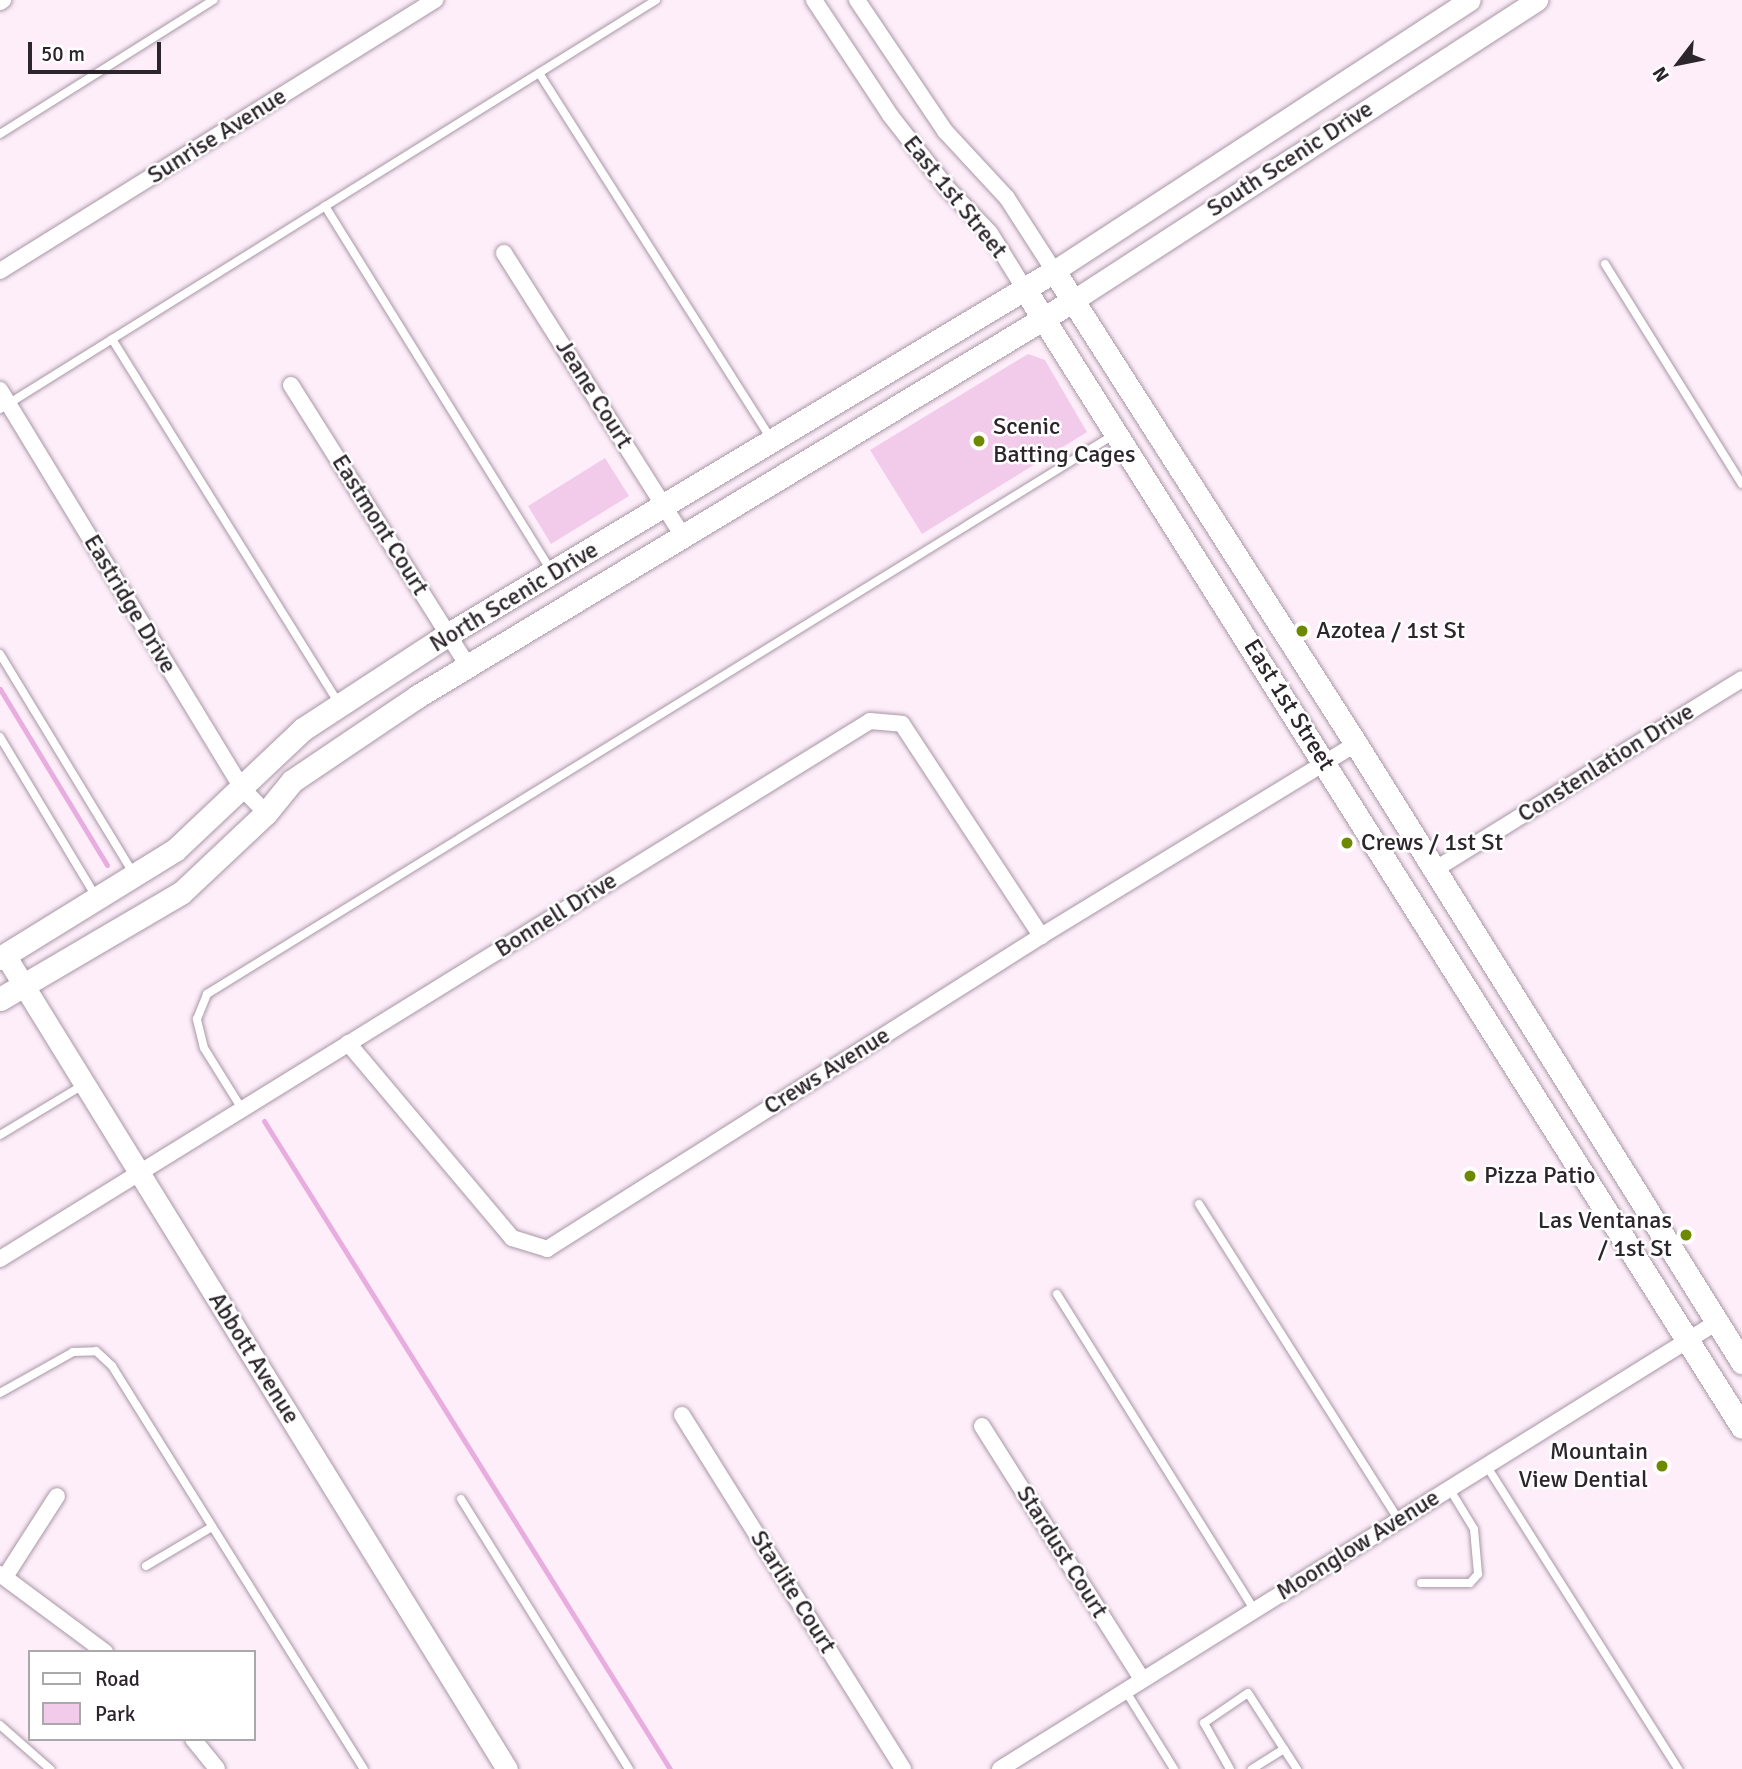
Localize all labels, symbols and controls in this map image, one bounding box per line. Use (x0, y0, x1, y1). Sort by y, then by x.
scale bar (32, 28, 164, 72)
north arrow (1644, 28, 1714, 98)
text: 50 m (41, 41, 85, 67)
text: N (1648, 62, 1675, 86)
street label: Sunrise Avenue (142, 82, 292, 190)
street label: South Scenic Drive (1202, 95, 1378, 223)
street label: East 1st Street (897, 130, 1013, 264)
street label: Jeane Court (549, 334, 639, 454)
place label: Scenic Batting Cages (993, 413, 1136, 469)
marker: Scenic Batting Cages (971, 433, 987, 449)
street label: Eastmont Court (325, 449, 435, 601)
street label: Eastridge Drive (77, 529, 183, 679)
street label: North Scenic Drive (425, 535, 603, 659)
place label: Azotea / 1st St (1316, 617, 1465, 645)
marker: Azotea / 1st St (1294, 623, 1310, 639)
street label: East 1st Street (1237, 634, 1341, 776)
street label: Constenlation Drive (1513, 697, 1699, 829)
place label: Crews / 1st St (1361, 829, 1503, 857)
marker: Crews / 1st St (1339, 835, 1355, 851)
street label: Bonnell Drive (490, 866, 622, 964)
street label: Crews Avenue (759, 1021, 895, 1121)
place label: Pizza Patio (1484, 1162, 1596, 1190)
marker: Pizza Patio (1462, 1168, 1478, 1184)
place label: Las Ventanas / 1st St (1538, 1207, 1672, 1263)
marker: Las Ventanas / 1st St (1678, 1227, 1694, 1243)
street label: Abbott Avenue (202, 1287, 306, 1429)
place label: Mountain View Dential (1518, 1438, 1648, 1494)
marker: Mountain View Dential (1654, 1458, 1670, 1474)
street label: Stardust Court (1010, 1481, 1114, 1623)
street label: Moonglow Avenue (1271, 1483, 1445, 1607)
street label: Starlite Court (744, 1525, 842, 1659)
legend (28, 1650, 256, 1741)
text: Road (95, 1666, 140, 1692)
text: Park (95, 1701, 135, 1727)

